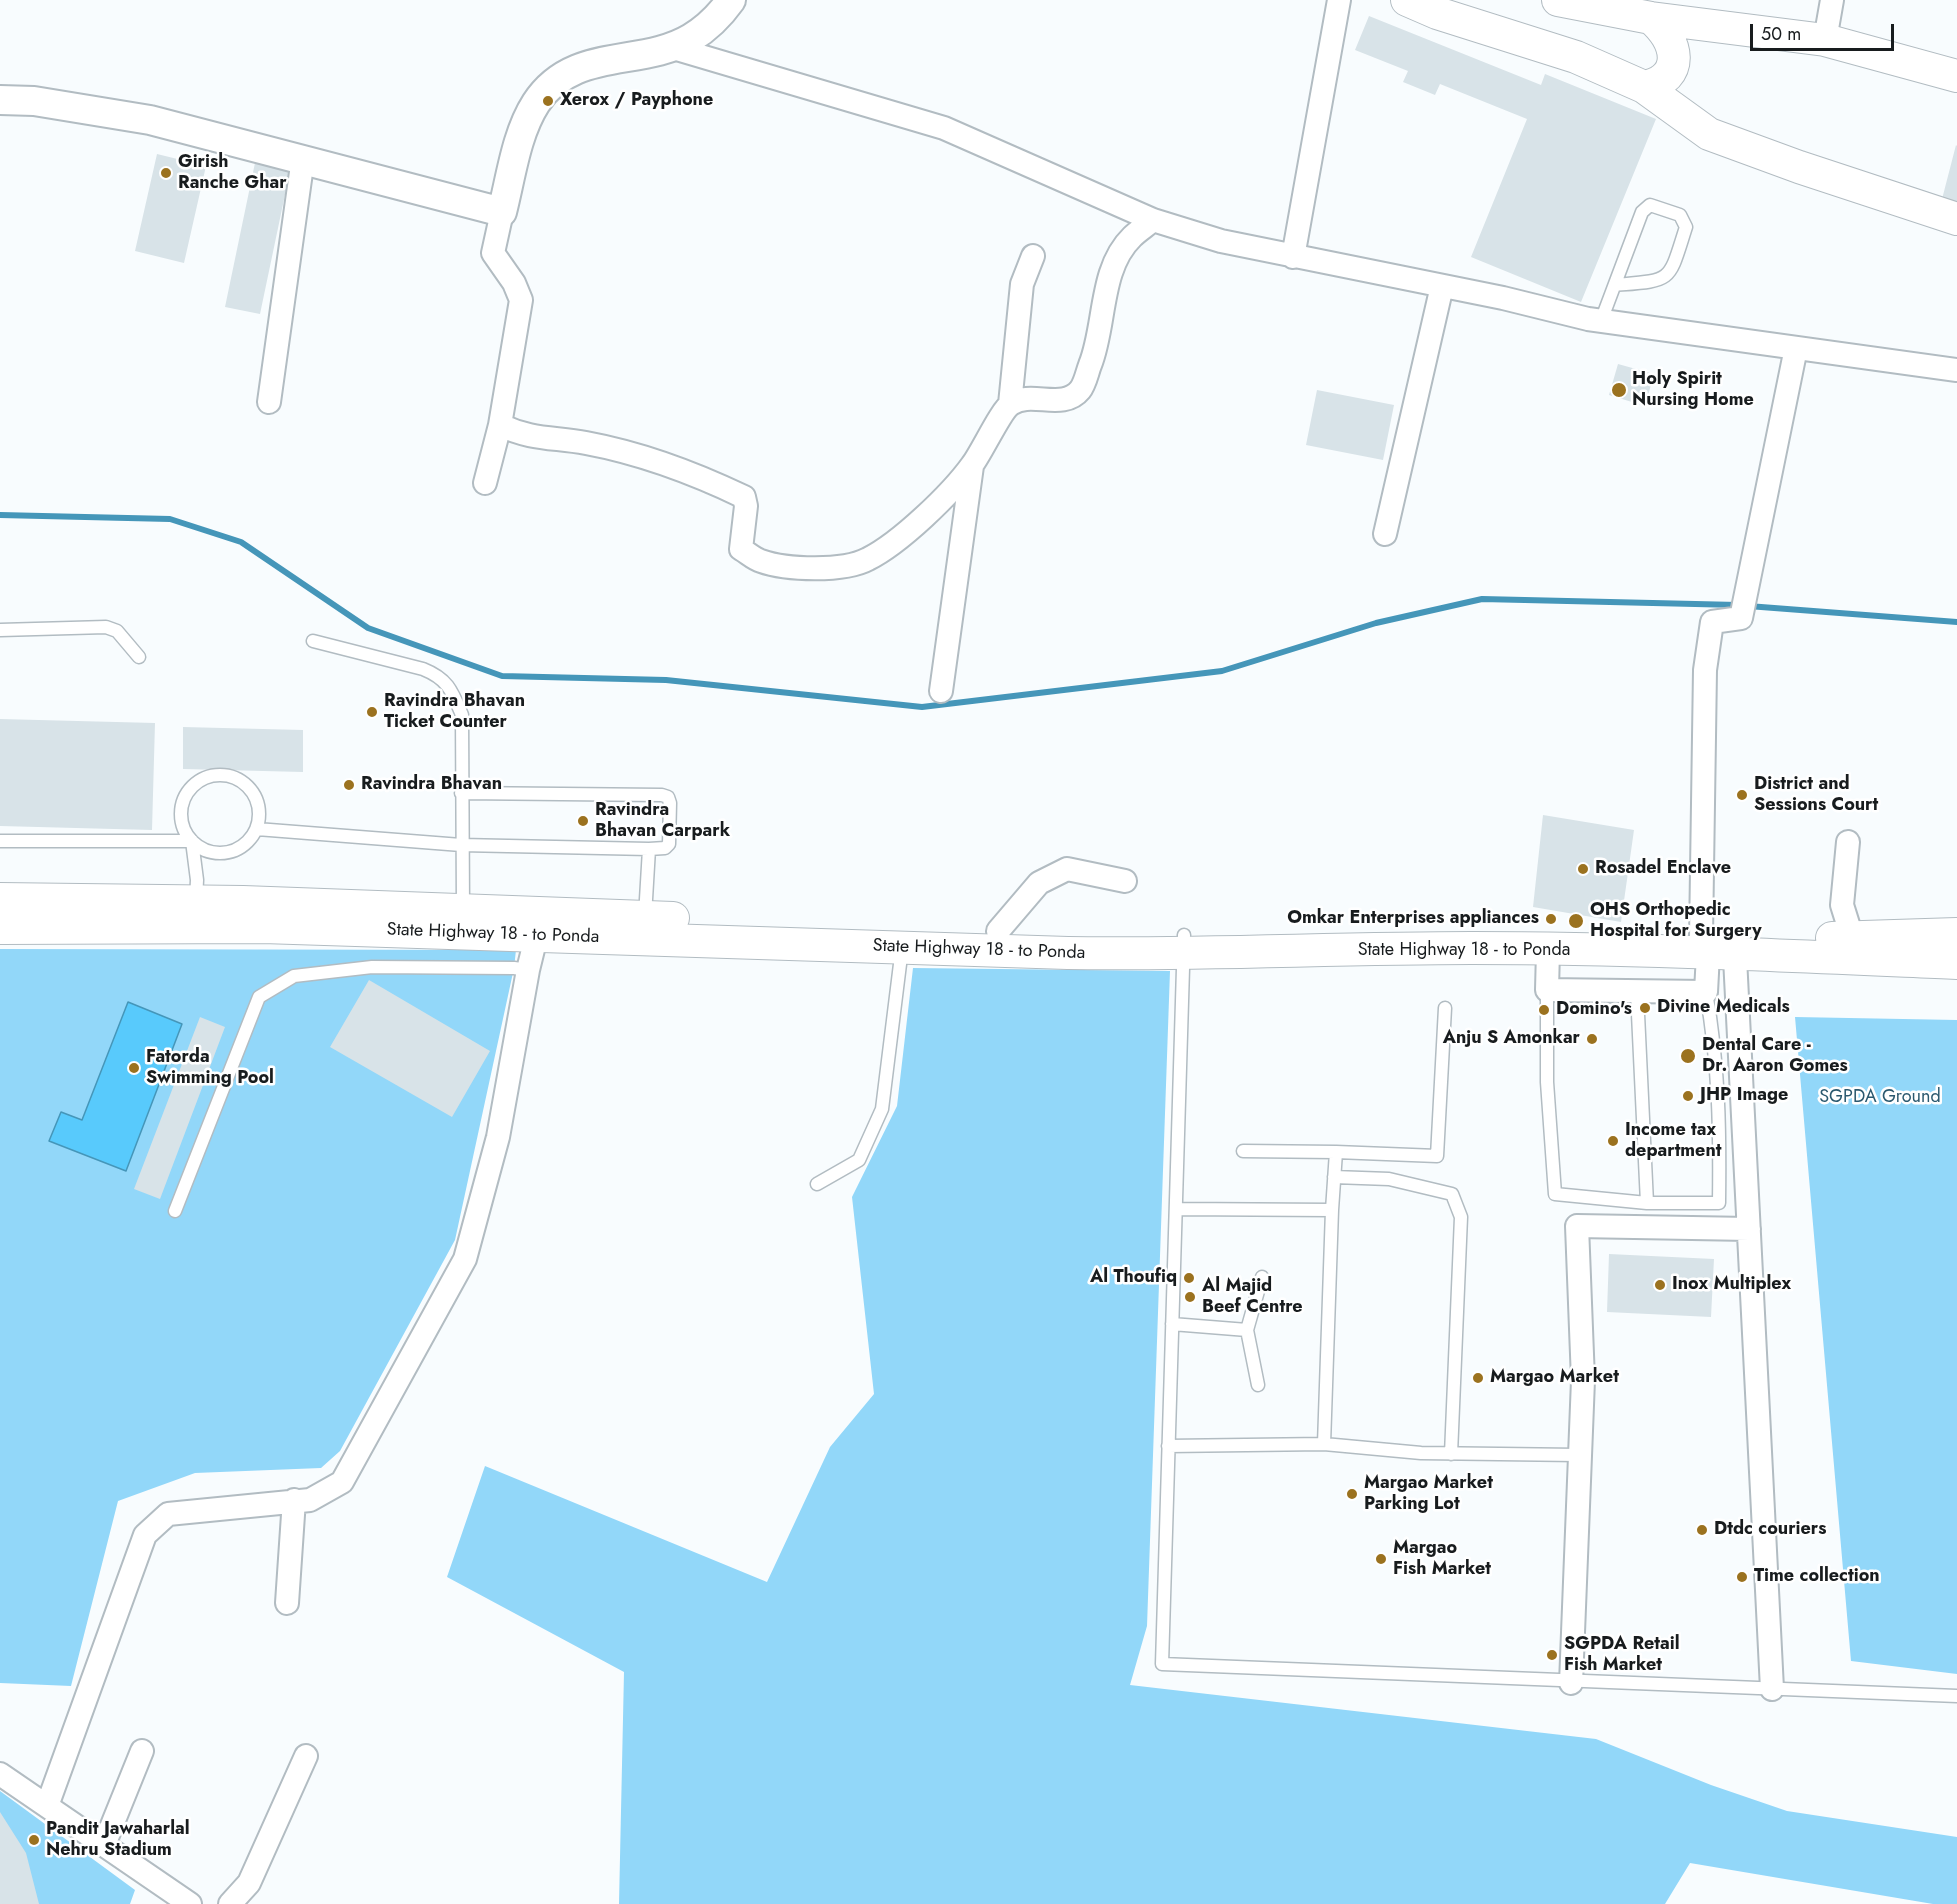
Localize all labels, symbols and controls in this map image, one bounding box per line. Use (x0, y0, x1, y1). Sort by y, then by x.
scale bar (1753, 12, 1897, 50)
text: 50 m (1761, 21, 1801, 47)
place label: Xerox / Payphone (560, 90, 713, 112)
marker: Xerox / Payphone (541, 94, 555, 108)
place label: Girish Ranche Ghar (178, 152, 287, 195)
marker: Girish Ranche Ghar (159, 166, 173, 180)
place label: Holy Spirit Nursing Home (1632, 369, 1754, 412)
marker: Holy Spirit Nursing Home (1610, 381, 1628, 399)
place label: Ravindra Bhavan Ticket Counter (384, 691, 525, 734)
marker: Ravindra Bhavan Ticket Counter (365, 705, 379, 719)
place label: Ravindra Bhavan (361, 774, 502, 796)
place label: District and Sessions Court (1754, 774, 1878, 816)
marker: Ravindra Bhavan (342, 778, 356, 792)
marker: District and Sessions Court (1735, 788, 1749, 802)
place label: Ravindra Bhavan Carpark (595, 800, 730, 842)
marker: Ravindra Bhavan Carpark (576, 814, 590, 828)
place label: Rosadel Enclave (1595, 858, 1731, 880)
marker: Rosadel Enclave (1576, 862, 1590, 876)
place label: OHS Orthopedic Hospital for Surgery (1590, 900, 1762, 942)
place label: Omkar Enterprises appliances (1287, 908, 1539, 930)
marker: Omkar Enterprises appliances (1544, 912, 1558, 926)
marker: OHS Orthopedic Hospital for Surgery (1567, 912, 1585, 930)
street label: State Highway 18 - to Ponda (386, 919, 600, 949)
street label: State Highway 18 - to Ponda (872, 935, 1086, 965)
street label: State Highway 18 - to Ponda (1358, 940, 1570, 962)
place label: Divine Medicals (1657, 997, 1790, 1019)
place label: Domino's (1556, 999, 1632, 1021)
marker: Divine Medicals (1638, 1001, 1652, 1015)
marker: Domino's (1537, 1003, 1551, 1017)
place label: Anju S Amonkar (1443, 1028, 1580, 1050)
marker: Anju S Amonkar (1585, 1032, 1599, 1046)
place label: Dental Care - Dr. Aaron Gomes (1702, 1035, 1848, 1078)
place label: Fatorda Swimming Pool (146, 1047, 274, 1090)
marker: Dental Care - Dr. Aaron Gomes (1679, 1047, 1697, 1065)
marker: Fatorda Swimming Pool (127, 1061, 141, 1075)
place label: JHP Image (1700, 1085, 1788, 1107)
park label: SGPDA Ground (1819, 1087, 1941, 1109)
marker: JHP Image (1681, 1089, 1695, 1103)
place label: Income tax department (1625, 1120, 1721, 1162)
marker: Income tax department (1606, 1134, 1620, 1148)
place label: Al Thoufiq (1090, 1267, 1177, 1289)
marker: Al Thoufiq (1182, 1271, 1196, 1285)
place label: Inox Multiplex (1672, 1274, 1791, 1296)
place label: Al Majid Beef Centre (1202, 1276, 1303, 1318)
marker: Inox Multiplex (1653, 1278, 1667, 1292)
marker: Al Majid Beef Centre (1183, 1290, 1197, 1304)
place label: Margao Market (1490, 1367, 1619, 1389)
marker: Margao Market (1471, 1371, 1485, 1385)
place label: Margao Market Parking Lot (1364, 1473, 1493, 1516)
marker: Margao Market Parking Lot (1345, 1487, 1359, 1501)
place label: Dtdc couriers (1714, 1519, 1826, 1541)
marker: Dtdc couriers (1695, 1523, 1709, 1537)
place label: Margao Fish Market (1393, 1538, 1491, 1580)
marker: Margao Fish Market (1374, 1552, 1388, 1566)
place label: Time collection (1754, 1566, 1880, 1588)
marker: Time collection (1735, 1570, 1749, 1584)
place label: SGPDA Retail Fish Market (1564, 1634, 1680, 1676)
marker: SGPDA Retail Fish Market (1545, 1648, 1559, 1662)
place label: Pandit Jawaharlal Nehru Stadium (46, 1819, 190, 1862)
marker: Pandit Jawaharlal Nehru Stadium (27, 1833, 41, 1847)

